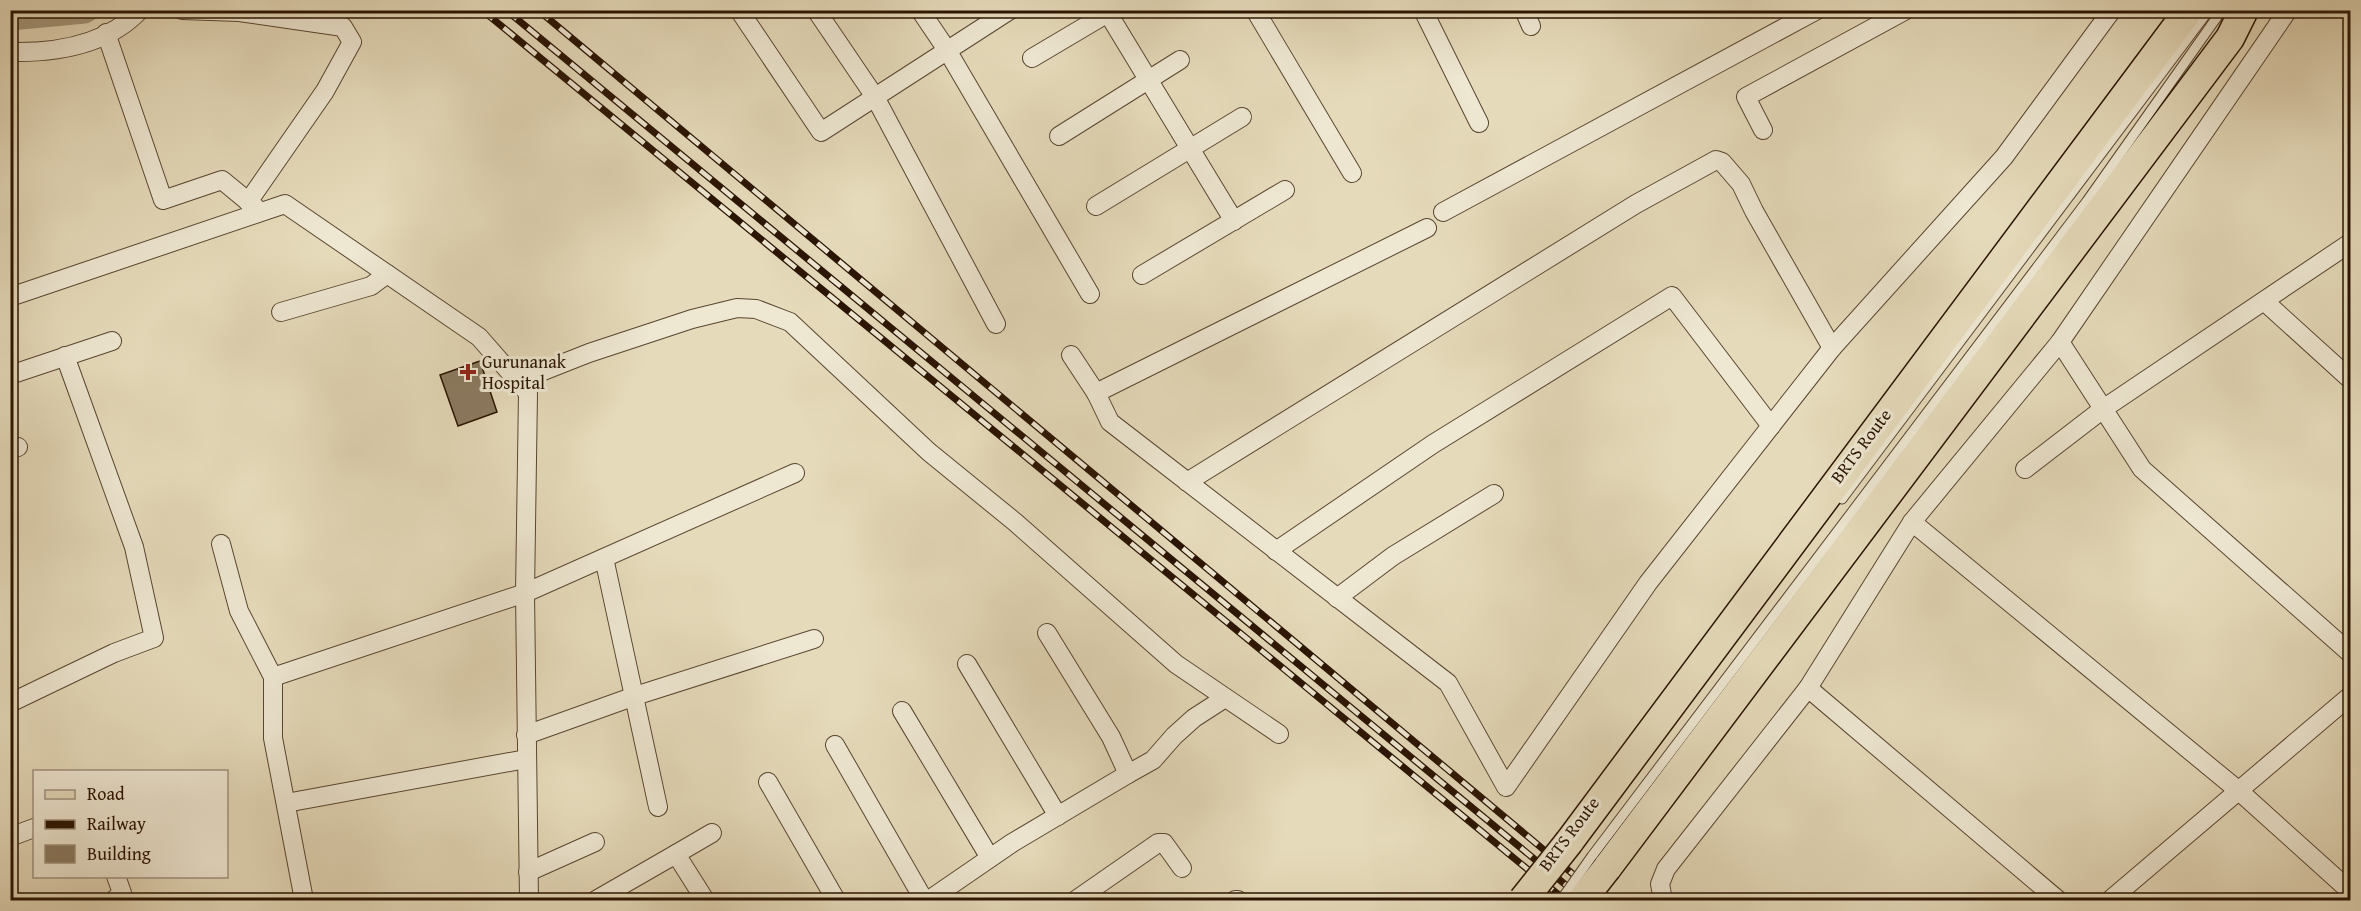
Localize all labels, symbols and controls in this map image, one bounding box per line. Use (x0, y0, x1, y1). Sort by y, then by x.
place label: Gurunanak Hospital (482, 348, 567, 396)
marker: Gurunanak Hospital (459, 363, 477, 381)
street label: BRTS Route (1824, 403, 1898, 489)
legend (33, 770, 228, 878)
text: Road (87, 780, 125, 807)
street label: BRTS Route (1532, 791, 1606, 877)
text: Railway (87, 810, 146, 837)
text: Building (87, 840, 151, 867)

